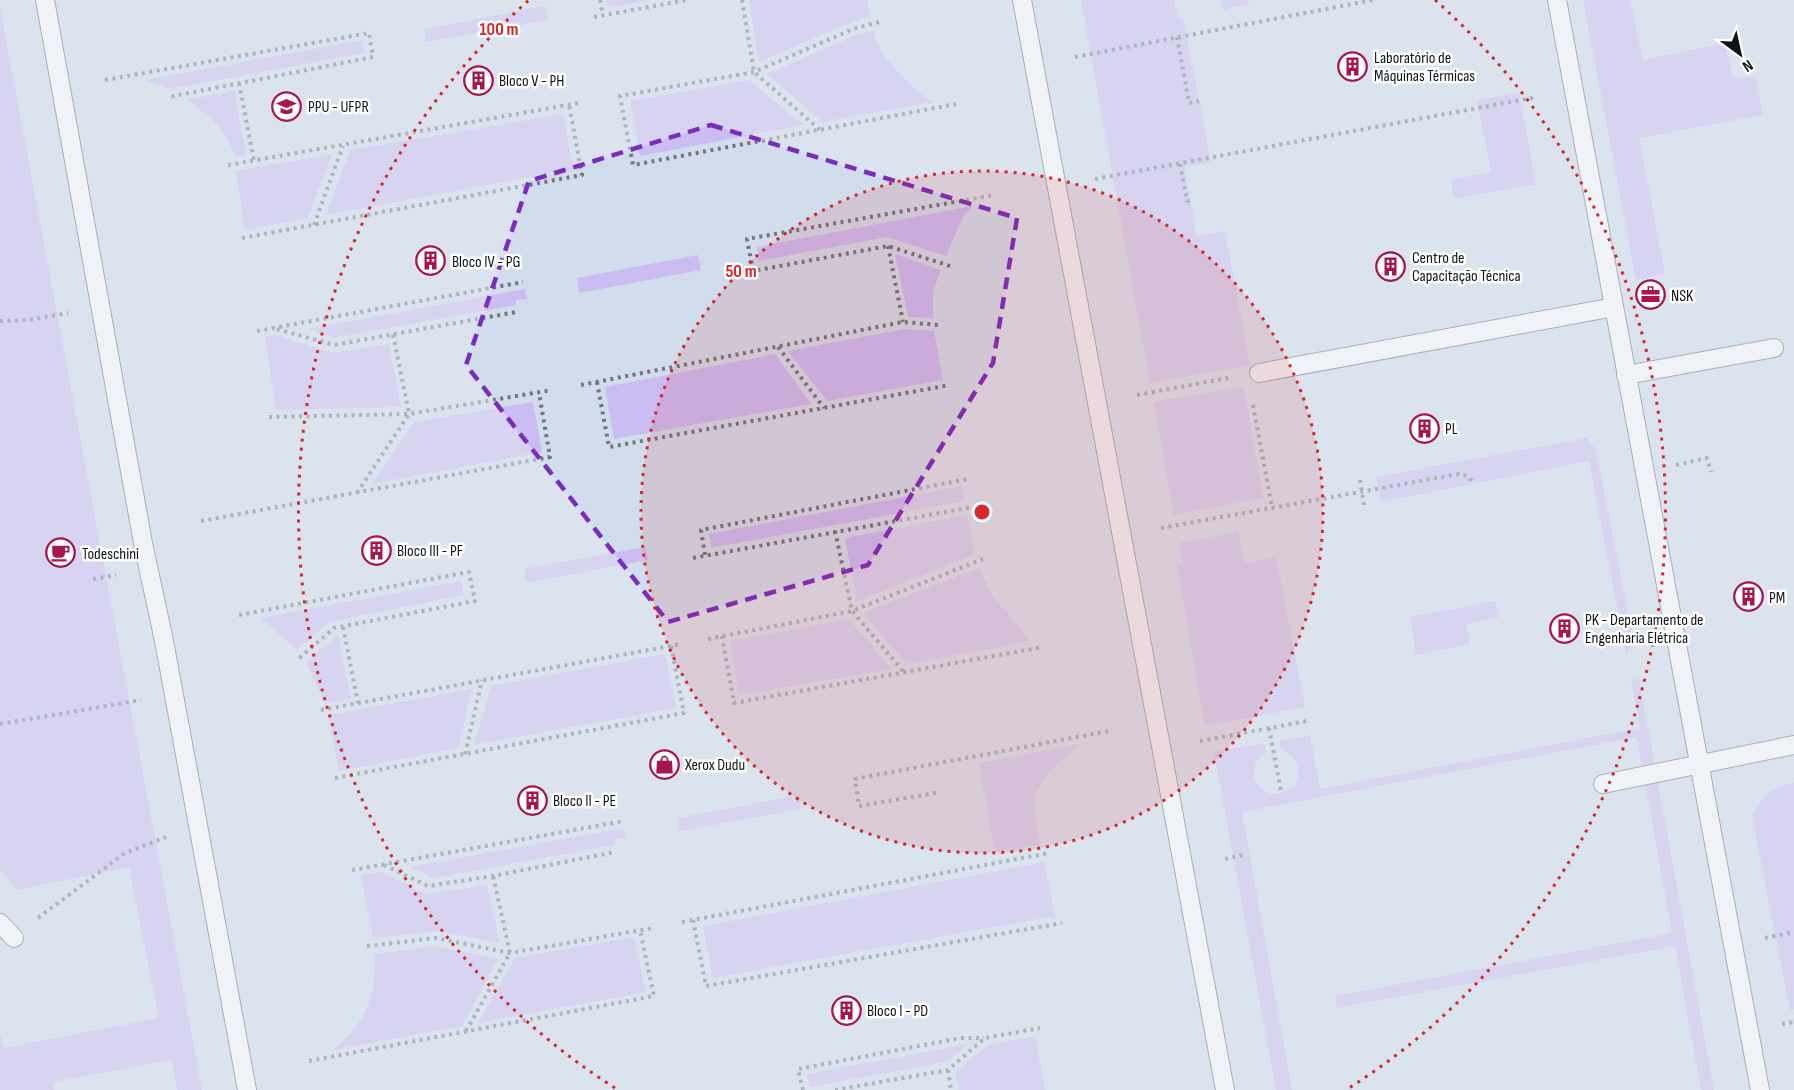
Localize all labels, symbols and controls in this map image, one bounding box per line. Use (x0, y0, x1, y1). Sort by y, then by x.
text: 100 m (480, 19, 519, 40)
north arrow (1710, 24, 1770, 84)
place label: Laboratório de Máquinas Térmicas (1374, 49, 1475, 86)
building icon: Laboratório de Máquinas Térmicas (1337, 50, 1369, 82)
text: N (1739, 55, 1756, 76)
building icon: Bloco V - PH (462, 64, 494, 96)
place label: Bloco V - PH (499, 72, 564, 91)
school or university icon: PPU - UFPR (271, 90, 303, 122)
place label: PPU - UFPR (308, 98, 369, 117)
building icon: Bloco IV - PG (415, 245, 447, 277)
place label: Centro de Capacitação Técnica (1412, 249, 1521, 286)
building icon: Centro de Capacitação Técnica (1375, 250, 1407, 282)
place label: Bloco IV - PG (452, 253, 520, 272)
text: 50 m (725, 261, 757, 282)
office icon: NSK (1634, 279, 1666, 311)
place label: NSK (1671, 287, 1694, 306)
building icon: PL (1408, 412, 1440, 444)
place label: PL (1445, 420, 1458, 439)
centre of rings (972, 502, 992, 522)
building icon: Bloco III - PF (360, 534, 392, 566)
cafe icon: Todeschini (45, 537, 77, 569)
place label: Bloco III - PF (397, 542, 463, 561)
place label: Todeschini (82, 545, 139, 564)
building icon: PM (1732, 581, 1764, 613)
place label: PM (1769, 589, 1785, 608)
place label: PK - Departamento de Engenharia Elétrica (1585, 611, 1704, 648)
building icon: PK - Departamento de Engenharia Elétrica (1548, 612, 1580, 644)
shop icon: Xerox Dudu (648, 748, 680, 780)
place label: Xerox Dudu (684, 756, 745, 775)
building icon: Bloco II - PE (516, 784, 548, 816)
place label: Bloco II - PE (553, 792, 616, 811)
building icon: Bloco I - PD (830, 994, 862, 1026)
place label: Bloco I - PD (867, 1002, 928, 1021)

